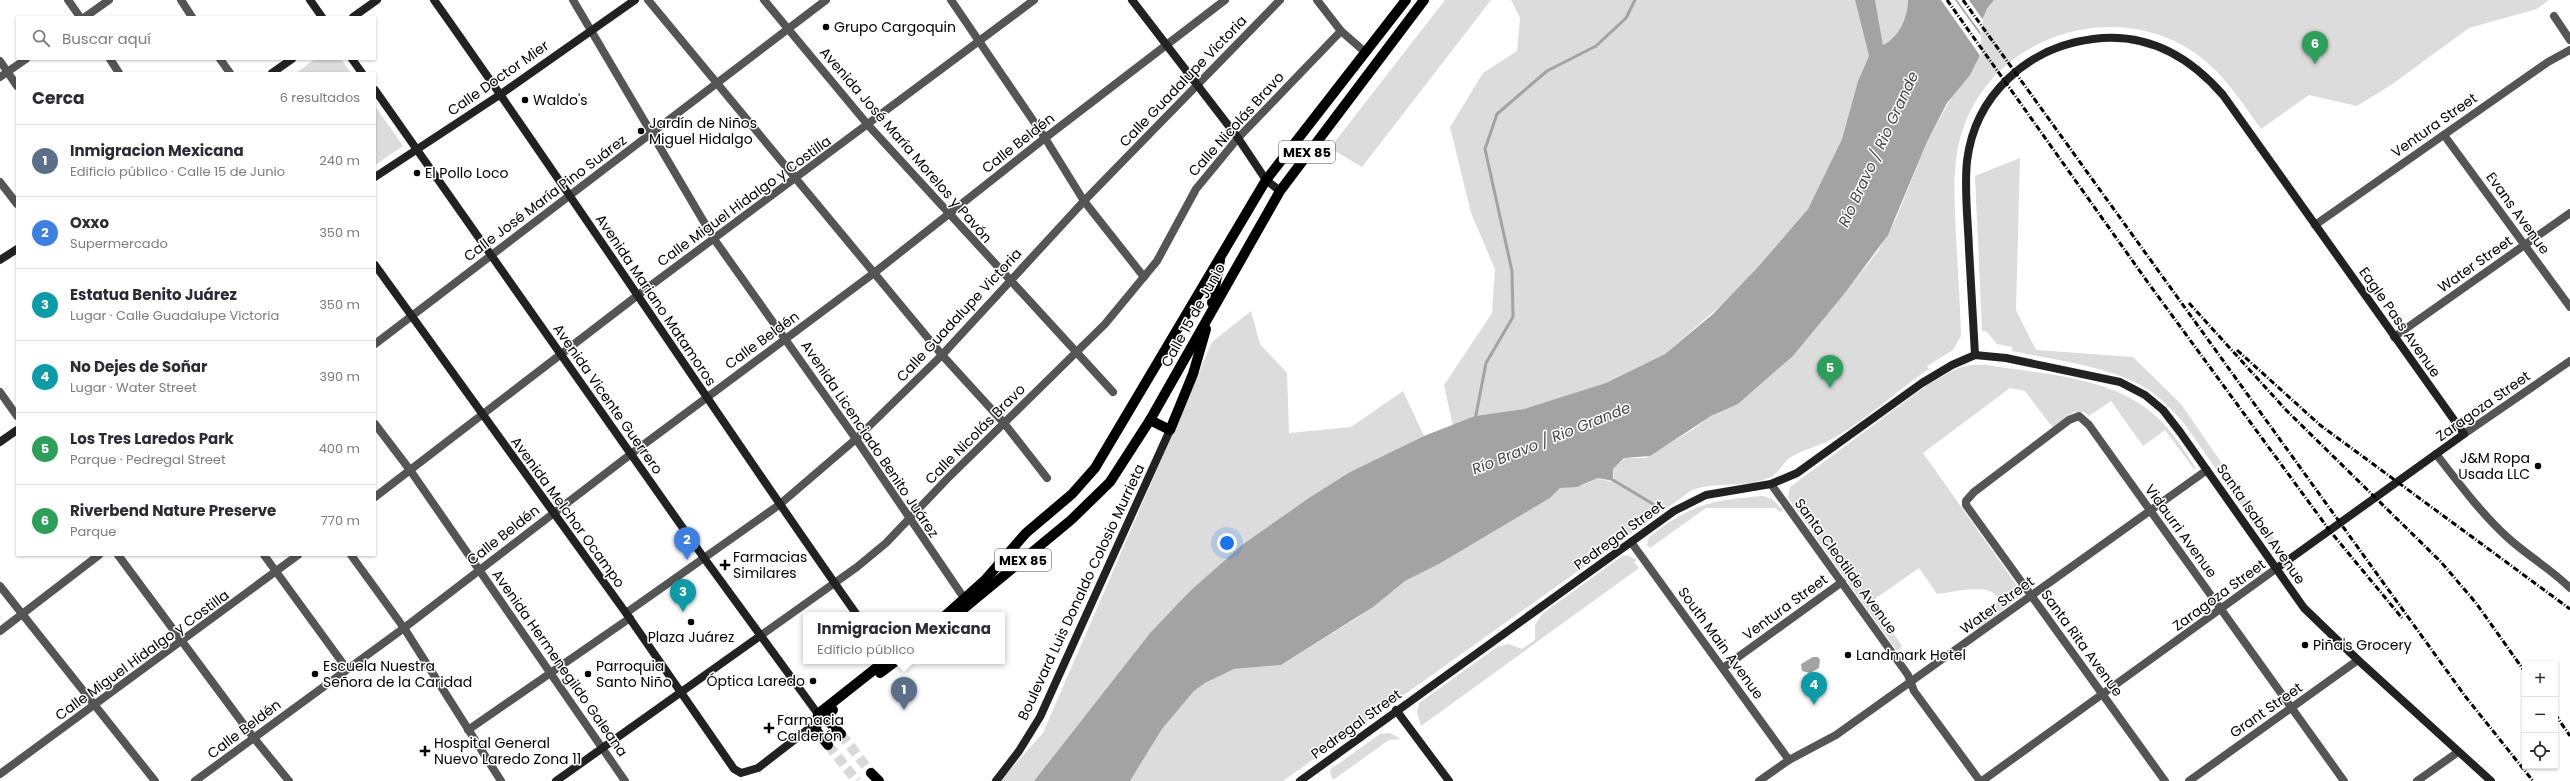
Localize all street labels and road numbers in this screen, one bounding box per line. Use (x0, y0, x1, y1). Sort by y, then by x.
street label: Calle Guadalupe Victoria (1115, 11, 1251, 151)
street label: Calle Doctor Mier (443, 36, 553, 120)
street label: Avenida José María Morelos y Pavón (815, 43, 997, 247)
street label: Calle Nicolás Bravo (1184, 67, 1288, 181)
street label: Ventura Street (2387, 88, 2481, 162)
street label: Calle Beldén (977, 108, 1059, 178)
street label: Calle José María Pino Suárez (459, 130, 631, 266)
street label: Calle Miguel Hidalgo y Costilla (653, 131, 835, 271)
road number: MEX 85 (1279, 141, 1335, 163)
street label: Evans Avenue (2481, 168, 2555, 258)
street label: Avenida Mariano Matamoros (591, 210, 721, 390)
street label: Water Street (2434, 231, 2516, 297)
street label: Calle Guadalupe Victoria (892, 244, 1026, 386)
street label: Calle 15 de Junio (1156, 259, 1230, 371)
street label: Eagle Pass Avenue (2354, 263, 2446, 381)
street label: Calle Beldén (721, 306, 803, 374)
street label: Avenida Vicente Guerrero (548, 320, 668, 478)
street label: Avenida Licenciado Benito Juárez (796, 336, 944, 542)
street label: Zaragoza Street (2432, 366, 2534, 446)
street label: Calle Nicolás Bravo (920, 379, 1030, 489)
street label: Avenida Melchor Ocampo (506, 432, 630, 592)
street label: Santa Isabel Avenue (2212, 460, 2310, 589)
street label: Boulevard Luis Donaldo Colosio Murrieta (1013, 461, 1149, 723)
street label: Vidaurri Avenue (2140, 480, 2222, 582)
street label: Santa Cleotilde Avenue (1790, 494, 1902, 638)
street label: Pedregal Street (1570, 495, 1668, 575)
street label: Calle Beldén (462, 500, 544, 570)
road number: MEX 85 (995, 549, 1051, 571)
street label: Zaragoza Street (2168, 554, 2270, 636)
street label: Avenida Hermenegildo Galeana (487, 565, 633, 761)
street label: Ventura Street (1738, 569, 1832, 645)
street label: Water Street (1956, 571, 2038, 639)
street label: South Main Avenue (1673, 583, 1769, 703)
street label: Calle Miguel Hidalgo y Costilla (51, 585, 233, 725)
street label: Santa Rita Avenue (2036, 585, 2128, 701)
street label: Grant Street (2226, 678, 2306, 742)
street label: Pedregal Street (1307, 684, 1405, 764)
street label: Calle Beldén (203, 695, 285, 763)

